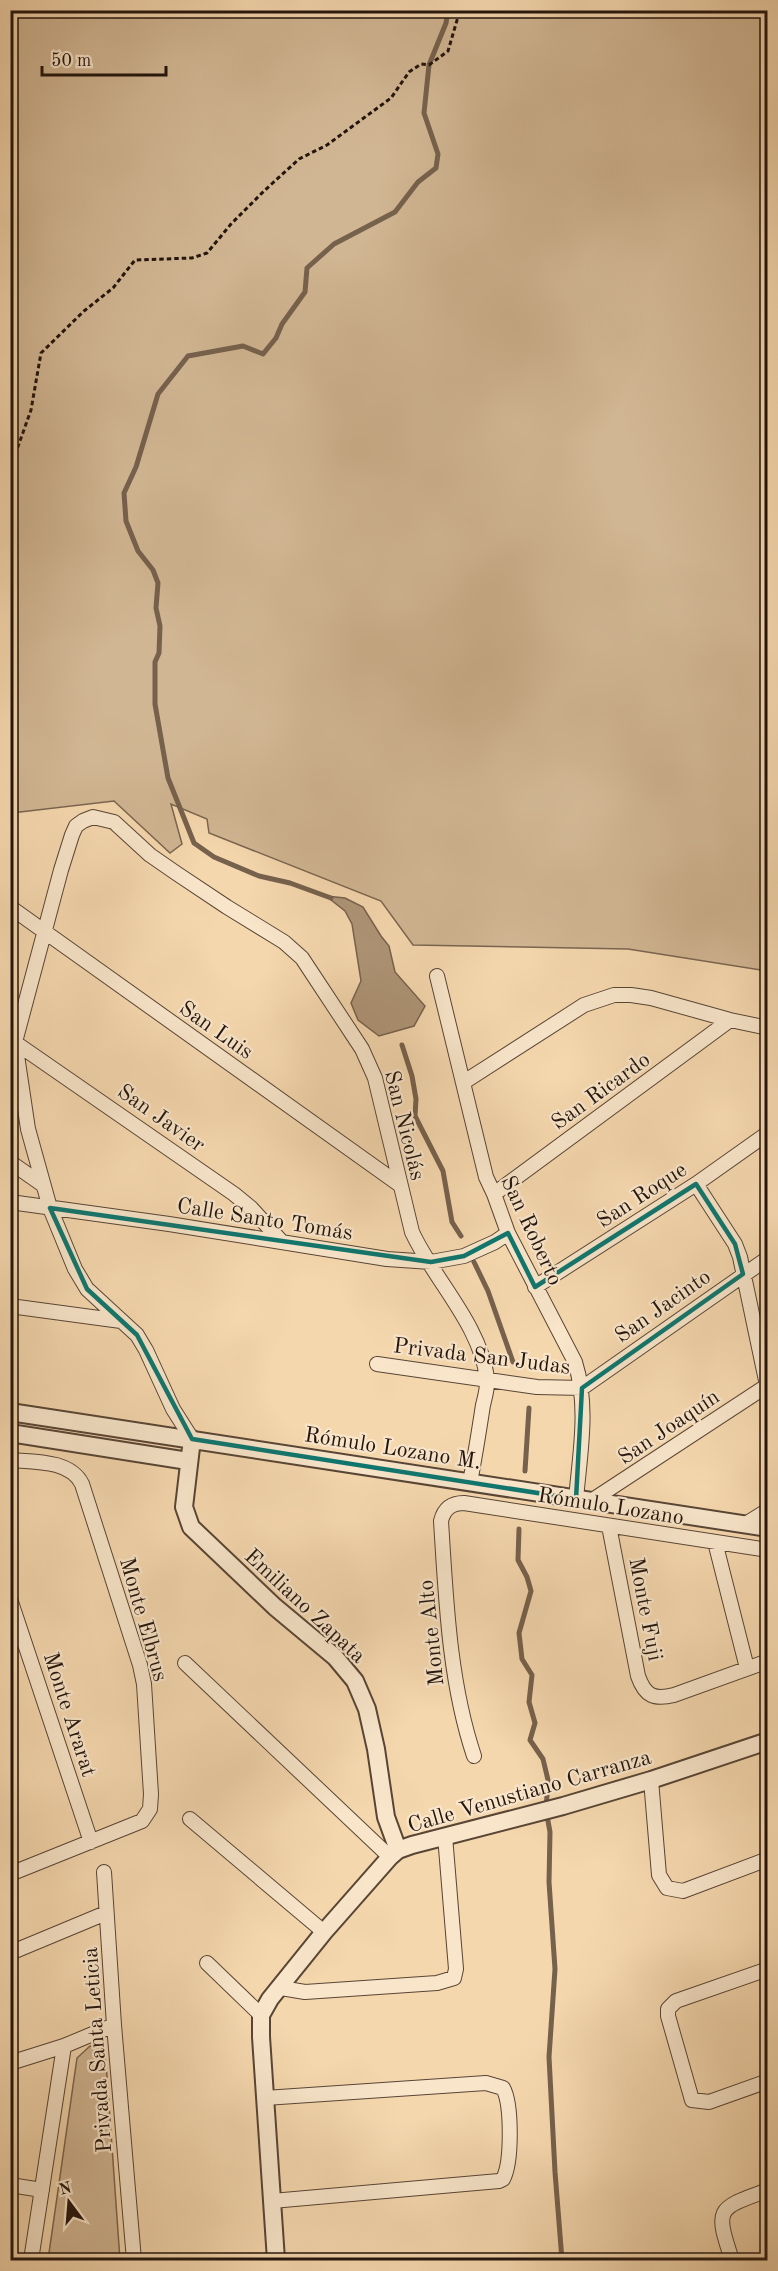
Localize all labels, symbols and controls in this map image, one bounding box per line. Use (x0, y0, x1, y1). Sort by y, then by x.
scale bar (42, 39, 166, 77)
text: 50 m (51, 52, 91, 70)
street label: San Luis (175, 997, 257, 1064)
street label: San Ricardo (548, 1049, 655, 1135)
street label: San Nicolás (380, 1068, 428, 1183)
street label: San Javier (113, 1081, 209, 1157)
street label: San Roque (593, 1159, 691, 1233)
street label: San Roberto (496, 1173, 566, 1289)
street label: Calle Santo Tomás (175, 1195, 354, 1245)
street label: San Jacinto (611, 1266, 715, 1348)
street label: Privada San Judas (392, 1335, 572, 1379)
street label: San Joaquín (615, 1386, 724, 1469)
street label: Rómulo Lozano M. (303, 1424, 483, 1474)
street label: Rómulo Lozano (536, 1485, 685, 1529)
street label: Emiliano Zapata (240, 1545, 369, 1668)
street label: Monte Elbrus (115, 1555, 171, 1684)
street label: Monte Fuji (624, 1556, 666, 1663)
street label: Monte Alto (415, 1579, 448, 1687)
street label: Monte Ararat (39, 1650, 100, 1780)
street label: Calle Venustiano Carranza (405, 1747, 654, 1837)
street label: Privada Santa Leticia (80, 1946, 116, 2154)
north arrow (39, 2172, 99, 2232)
text: N (57, 2180, 74, 2199)

